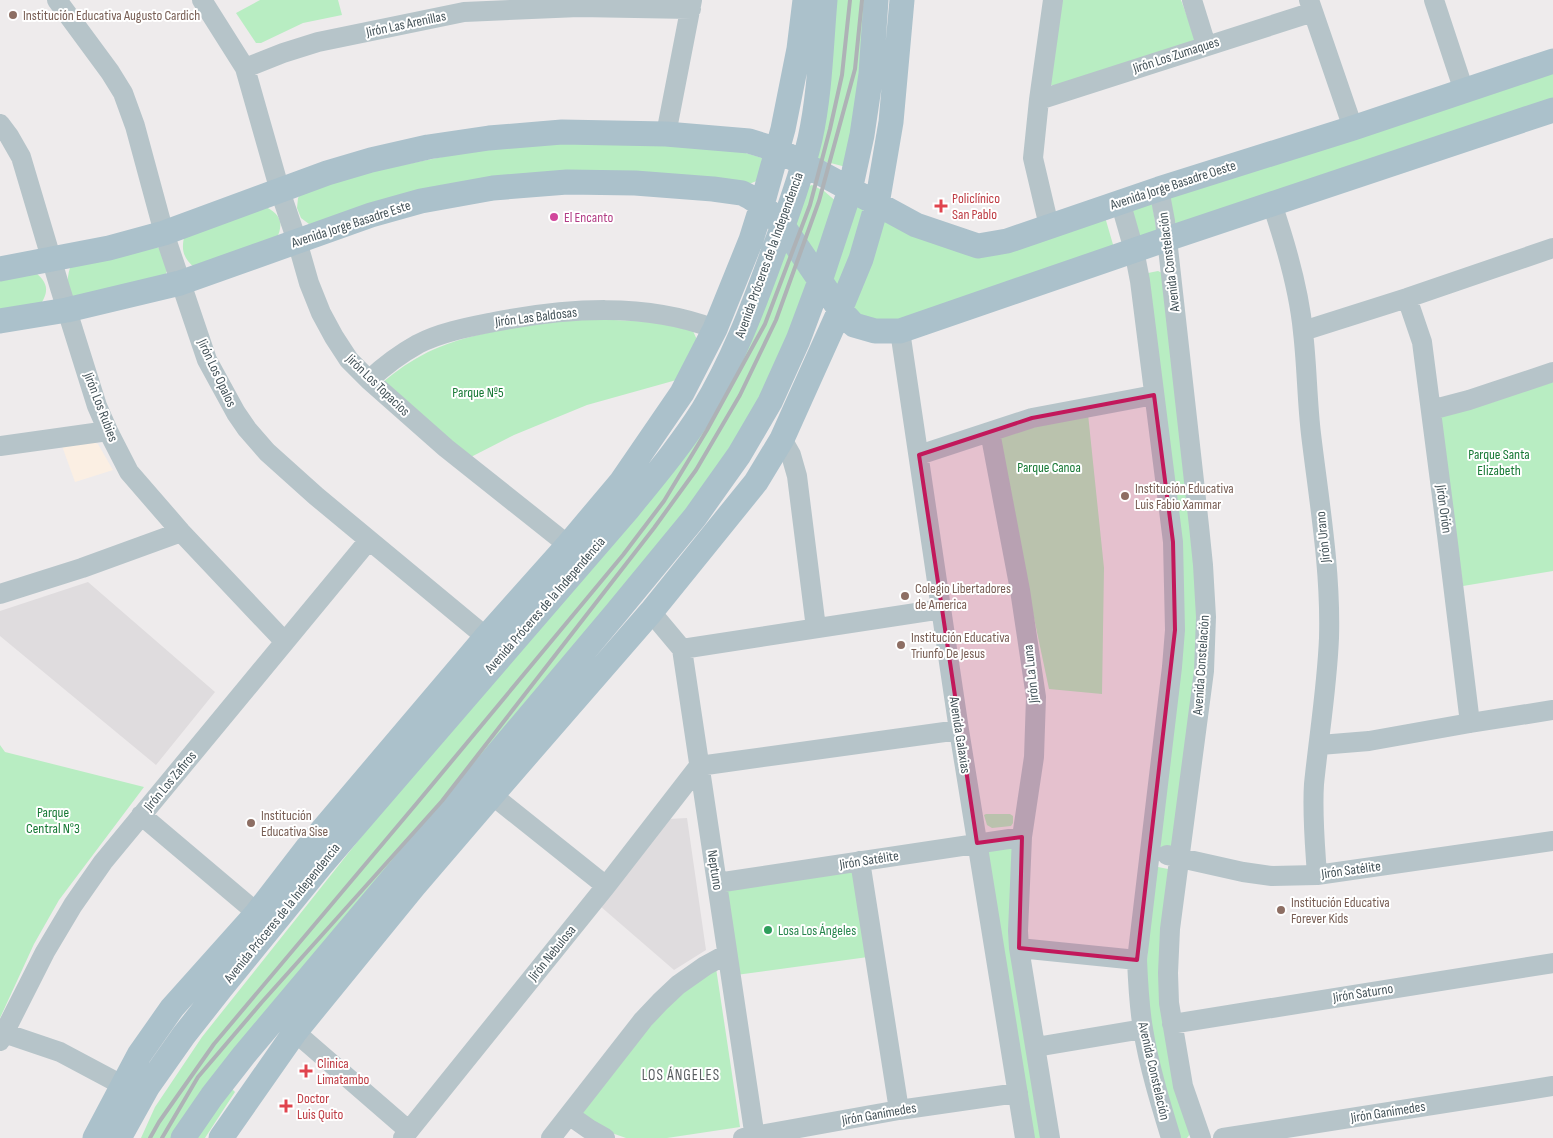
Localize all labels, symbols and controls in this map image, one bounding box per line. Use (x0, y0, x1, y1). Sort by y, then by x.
place label: Institución Educativa Augusto Cardich (23, 7, 200, 24)
street label: Jirón Las Arenillas (364, 7, 447, 41)
marker: Institución Educativa Augusto Cardich (7, 9, 19, 21)
street label: Jirón Los Zumaques (1130, 33, 1221, 77)
street label: Avenida Jorge Basadre Oeste (1107, 157, 1238, 214)
street label: Avenida Próceres de la Independencia (731, 170, 807, 341)
place label: Policlínico San Pablo (952, 190, 1000, 223)
street label: Avenida Jorge Basadre Este (288, 197, 413, 252)
marker: Policlínico San Pablo (934, 199, 948, 213)
place label: El Encanto (564, 209, 613, 226)
marker: El Encanto (548, 211, 560, 223)
street label: Avenida Constelación (1154, 211, 1184, 314)
street label: Jirón Las Baldosas (493, 304, 578, 331)
street label: Jirón Los Opalos (193, 335, 240, 410)
street label: Jirón Los Topacios (342, 350, 413, 420)
street label: Jirón Los Rubies (80, 369, 122, 444)
park label: Parque Nº5 (452, 384, 504, 401)
park label: Parque Santa Elizabeth (1468, 446, 1530, 479)
park label: Parque Canoa (1017, 459, 1081, 476)
place label: Institución Educativa Luis Fabio Xammar (1135, 480, 1234, 513)
street label: Jirón Orión (1432, 483, 1456, 534)
marker: Institución Educativa Luis Fabio Xammar (1119, 490, 1131, 502)
street label: Jirón Urano (1312, 510, 1334, 564)
street label: Avenida Próceres de la Independencia (481, 533, 609, 677)
place label: Colegio Libertadores de America (915, 580, 1011, 613)
marker: Colegio Libertadores de America (899, 590, 911, 602)
street label: Avenida Constelación (1189, 614, 1213, 717)
place label: Institución Educativa Triunfo De Jesus (911, 629, 1010, 662)
marker: Institución Educativa Triunfo De Jesus (895, 639, 907, 651)
street label: Jirón La Luna (1019, 644, 1043, 705)
street label: Avenida Galaxias (945, 694, 974, 775)
street label: Jirón Los Zafiros (139, 748, 200, 815)
park label: Parque Central N°3 (26, 804, 80, 837)
place label: Institución Educativa Sise (261, 807, 328, 840)
marker: Institución Educativa Sise (245, 817, 257, 829)
street label: Avenida Próceres de la Independencia (220, 840, 344, 987)
street label: Jirón Satélite (837, 847, 900, 873)
street label: Neptuno (703, 849, 727, 892)
street label: Jirón Satélite (1319, 857, 1382, 883)
place label: Institución Educativa Forever Kids (1291, 894, 1390, 927)
marker: Institución Educativa Forever Kids (1275, 904, 1287, 916)
street label: Jirón Nebulosa (524, 922, 580, 985)
place label: Losa Los Ángeles (778, 922, 856, 939)
marker: Losa Los Ángeles (762, 924, 774, 936)
street label: Jirón Saturno (1331, 980, 1394, 1006)
street label: Avenida Constelación (1134, 1019, 1174, 1122)
place label: Clinica Limatambo (317, 1055, 370, 1088)
marker: Clinica Limatambo (299, 1064, 313, 1078)
district label: LOS ÁNGELES (642, 1066, 720, 1085)
place label: Doctor Luis Quito (297, 1090, 343, 1123)
street label: Jirón Ganímedes (1348, 1098, 1427, 1126)
marker: Doctor Luis Quito (279, 1099, 293, 1113)
street label: Jirón Ganímedes (839, 1099, 918, 1129)

